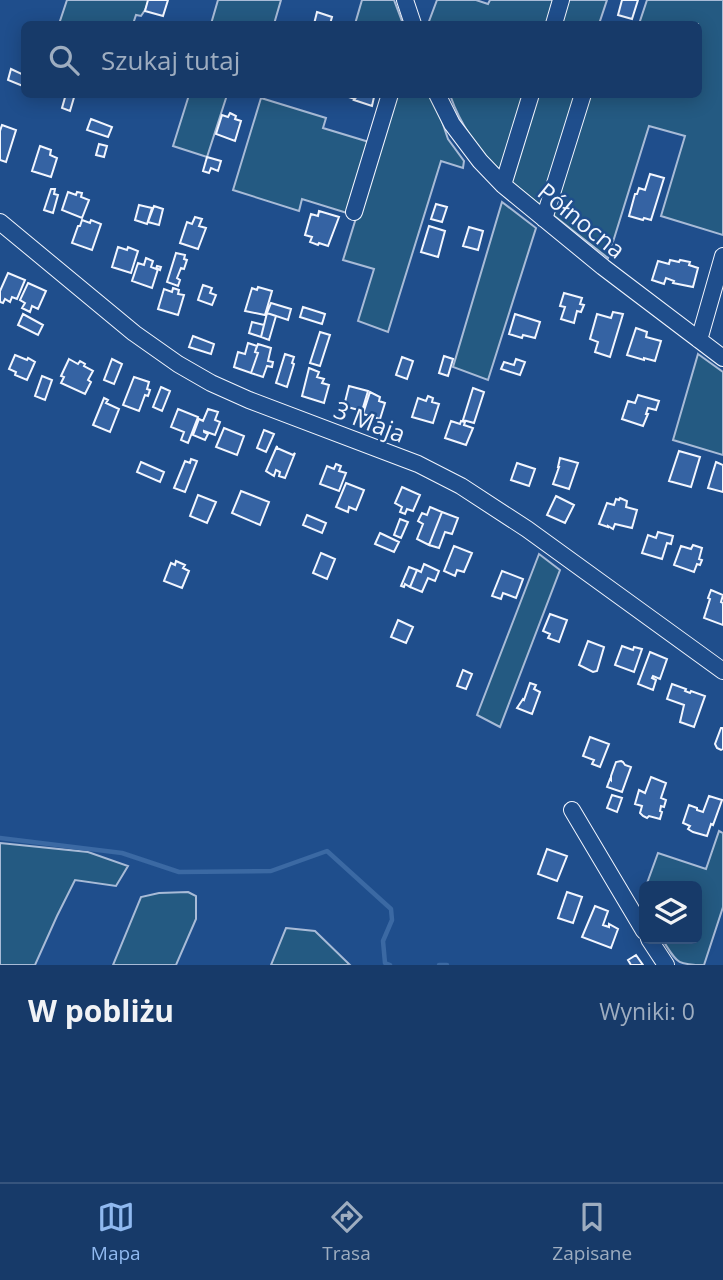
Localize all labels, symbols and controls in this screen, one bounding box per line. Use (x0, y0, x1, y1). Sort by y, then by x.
search box (21, 21, 702, 98)
icon: search (45, 41, 83, 79)
text: Szukaj tutaj (101, 42, 240, 78)
street label: Północna (531, 175, 633, 265)
street label: 3 Maja (329, 392, 411, 450)
map controls (639, 881, 702, 944)
button: layers (639, 881, 702, 944)
text: W pobliżu (28, 990, 174, 1031)
text: Wyniki: 0 (599, 995, 695, 1027)
tab: Mapa (91, 1198, 141, 1266)
tab: Trasa (322, 1198, 371, 1266)
tab: Zapisane (552, 1198, 632, 1266)

